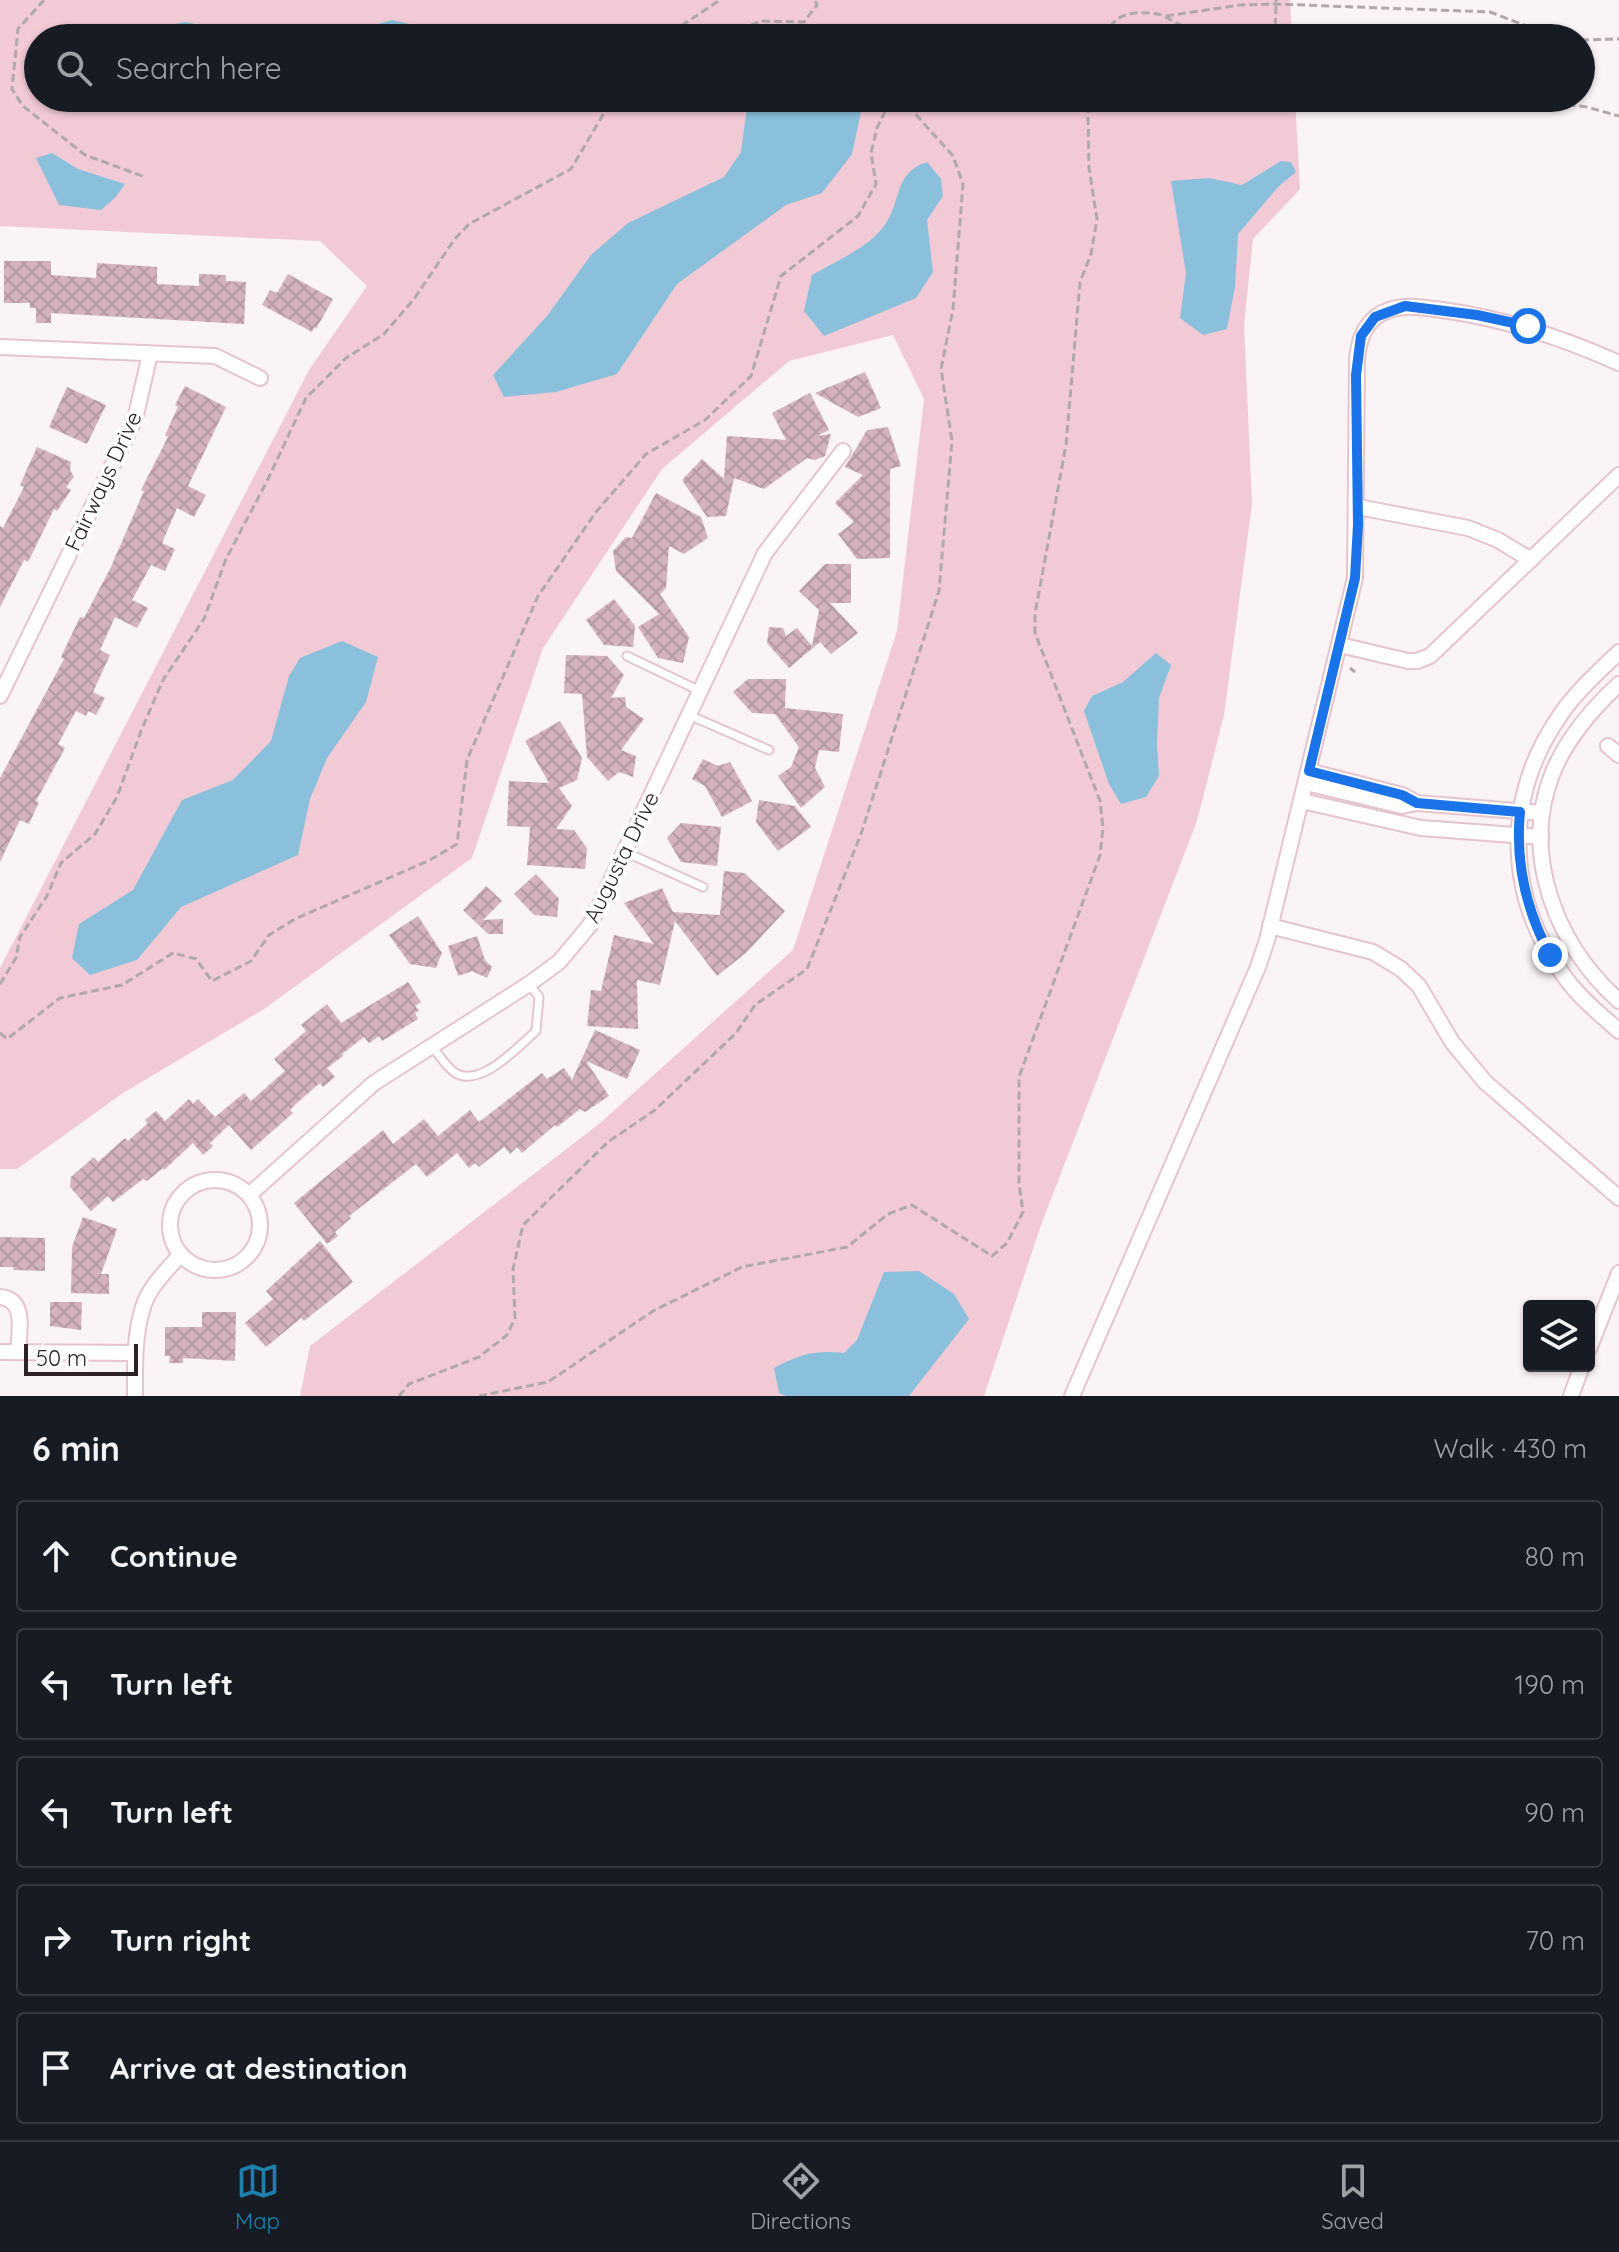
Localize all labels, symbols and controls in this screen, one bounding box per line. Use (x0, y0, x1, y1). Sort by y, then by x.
search box (24, 24, 1595, 112)
icon: search (52, 46, 96, 90)
text: Search here (116, 49, 282, 87)
route start (1510, 308, 1546, 344)
street label: Fairways Drive (58, 407, 148, 555)
street label: Augusta Drive (577, 787, 665, 927)
route end (1532, 937, 1568, 973)
map controls (1523, 1300, 1595, 1372)
button: layers (1523, 1300, 1595, 1372)
scale bar (24, 1340, 138, 1376)
text: 50 m (36, 1344, 87, 1372)
text: 6 min (32, 1427, 120, 1470)
text: Walk · 430 m (1434, 1432, 1587, 1465)
icon: ahead (34, 1534, 78, 1578)
text: Continue (110, 1537, 238, 1575)
text: 80 m (1525, 1540, 1585, 1573)
icon: left (34, 1662, 78, 1706)
text: Turn left (110, 1665, 233, 1703)
text: 190 m (1515, 1668, 1585, 1701)
icon: left (34, 1790, 78, 1834)
text: Turn left (110, 1793, 233, 1831)
text: 90 m (1524, 1796, 1585, 1829)
icon: right (34, 1918, 78, 1962)
text: Turn right (110, 1921, 251, 1959)
text: 70 m (1525, 1924, 1585, 1957)
icon: arrive (34, 2046, 78, 2090)
text: Arrive at destination (110, 2049, 408, 2087)
tab: Map (235, 2159, 280, 2235)
tab: Directions (750, 2159, 851, 2235)
tab: Saved (1321, 2159, 1384, 2235)

